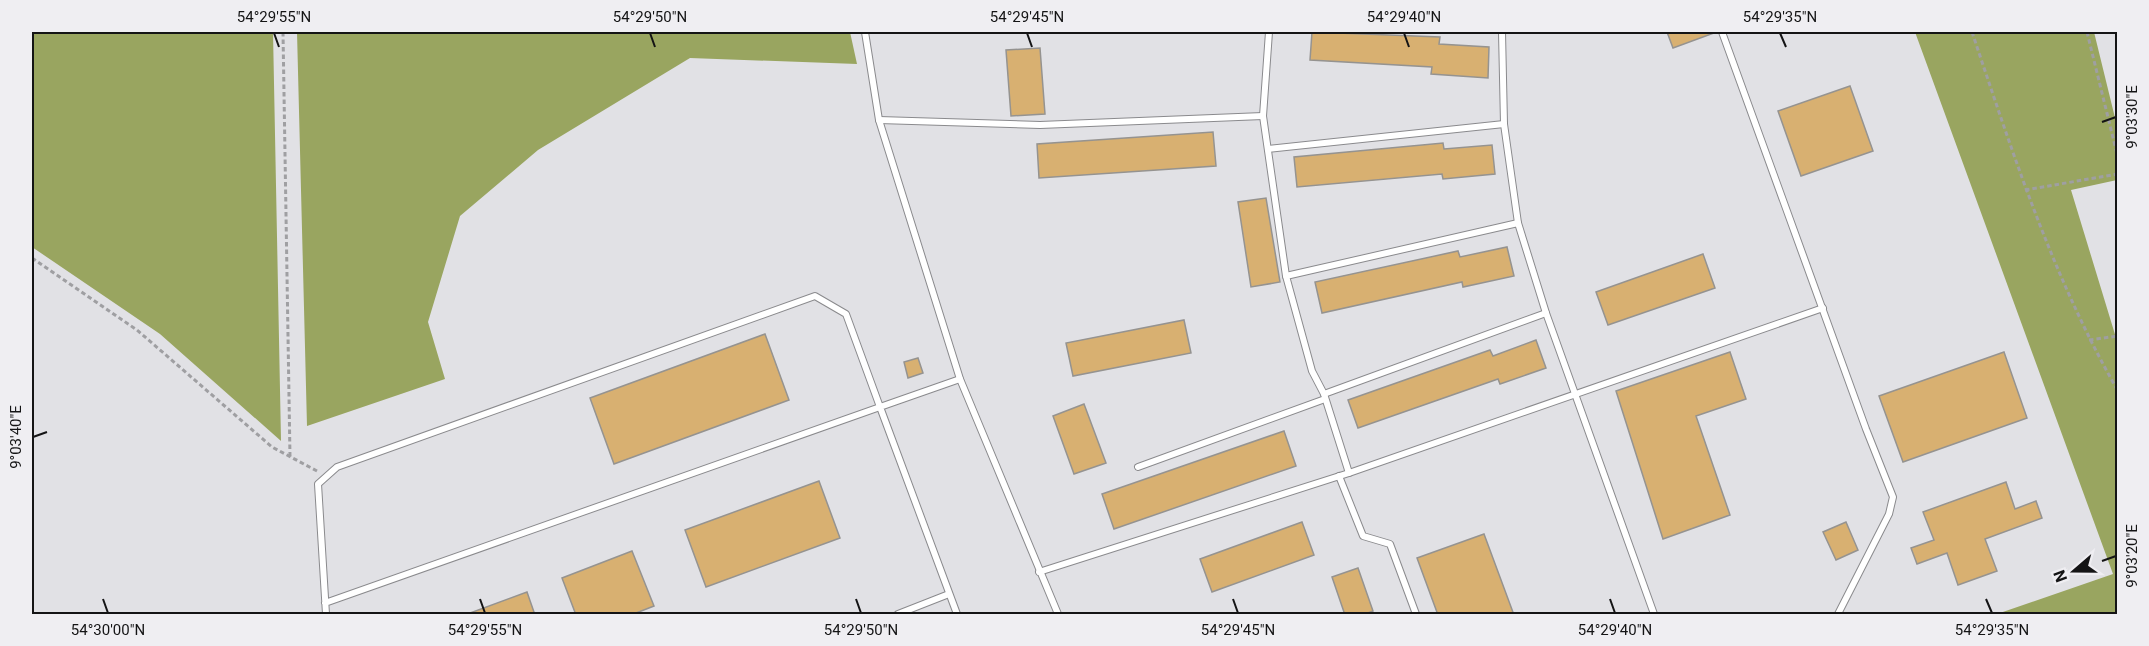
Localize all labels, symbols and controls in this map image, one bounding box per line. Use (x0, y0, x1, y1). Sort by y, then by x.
text: 54°29'55"N (237, 8, 311, 26)
text: 54°29'50"N (613, 8, 687, 26)
text: 54°29'45"N (990, 8, 1064, 26)
text: 54°29'40"N (1367, 8, 1441, 26)
text: 54°29'35"N (1743, 8, 1817, 26)
text: 9°03'30"E (2123, 85, 2141, 149)
text: 9°03'40"E (7, 405, 25, 469)
text: 9°03'20"E (2123, 524, 2141, 588)
north arrow (2044, 541, 2104, 601)
text: N (2050, 567, 2071, 585)
text: 54°30'00"N (71, 621, 145, 639)
text: 54°29'55"N (448, 621, 522, 639)
text: 54°29'50"N (824, 621, 898, 639)
text: 54°29'45"N (1201, 621, 1275, 639)
text: 54°29'40"N (1578, 621, 1652, 639)
text: 54°29'35"N (1955, 621, 2029, 639)

